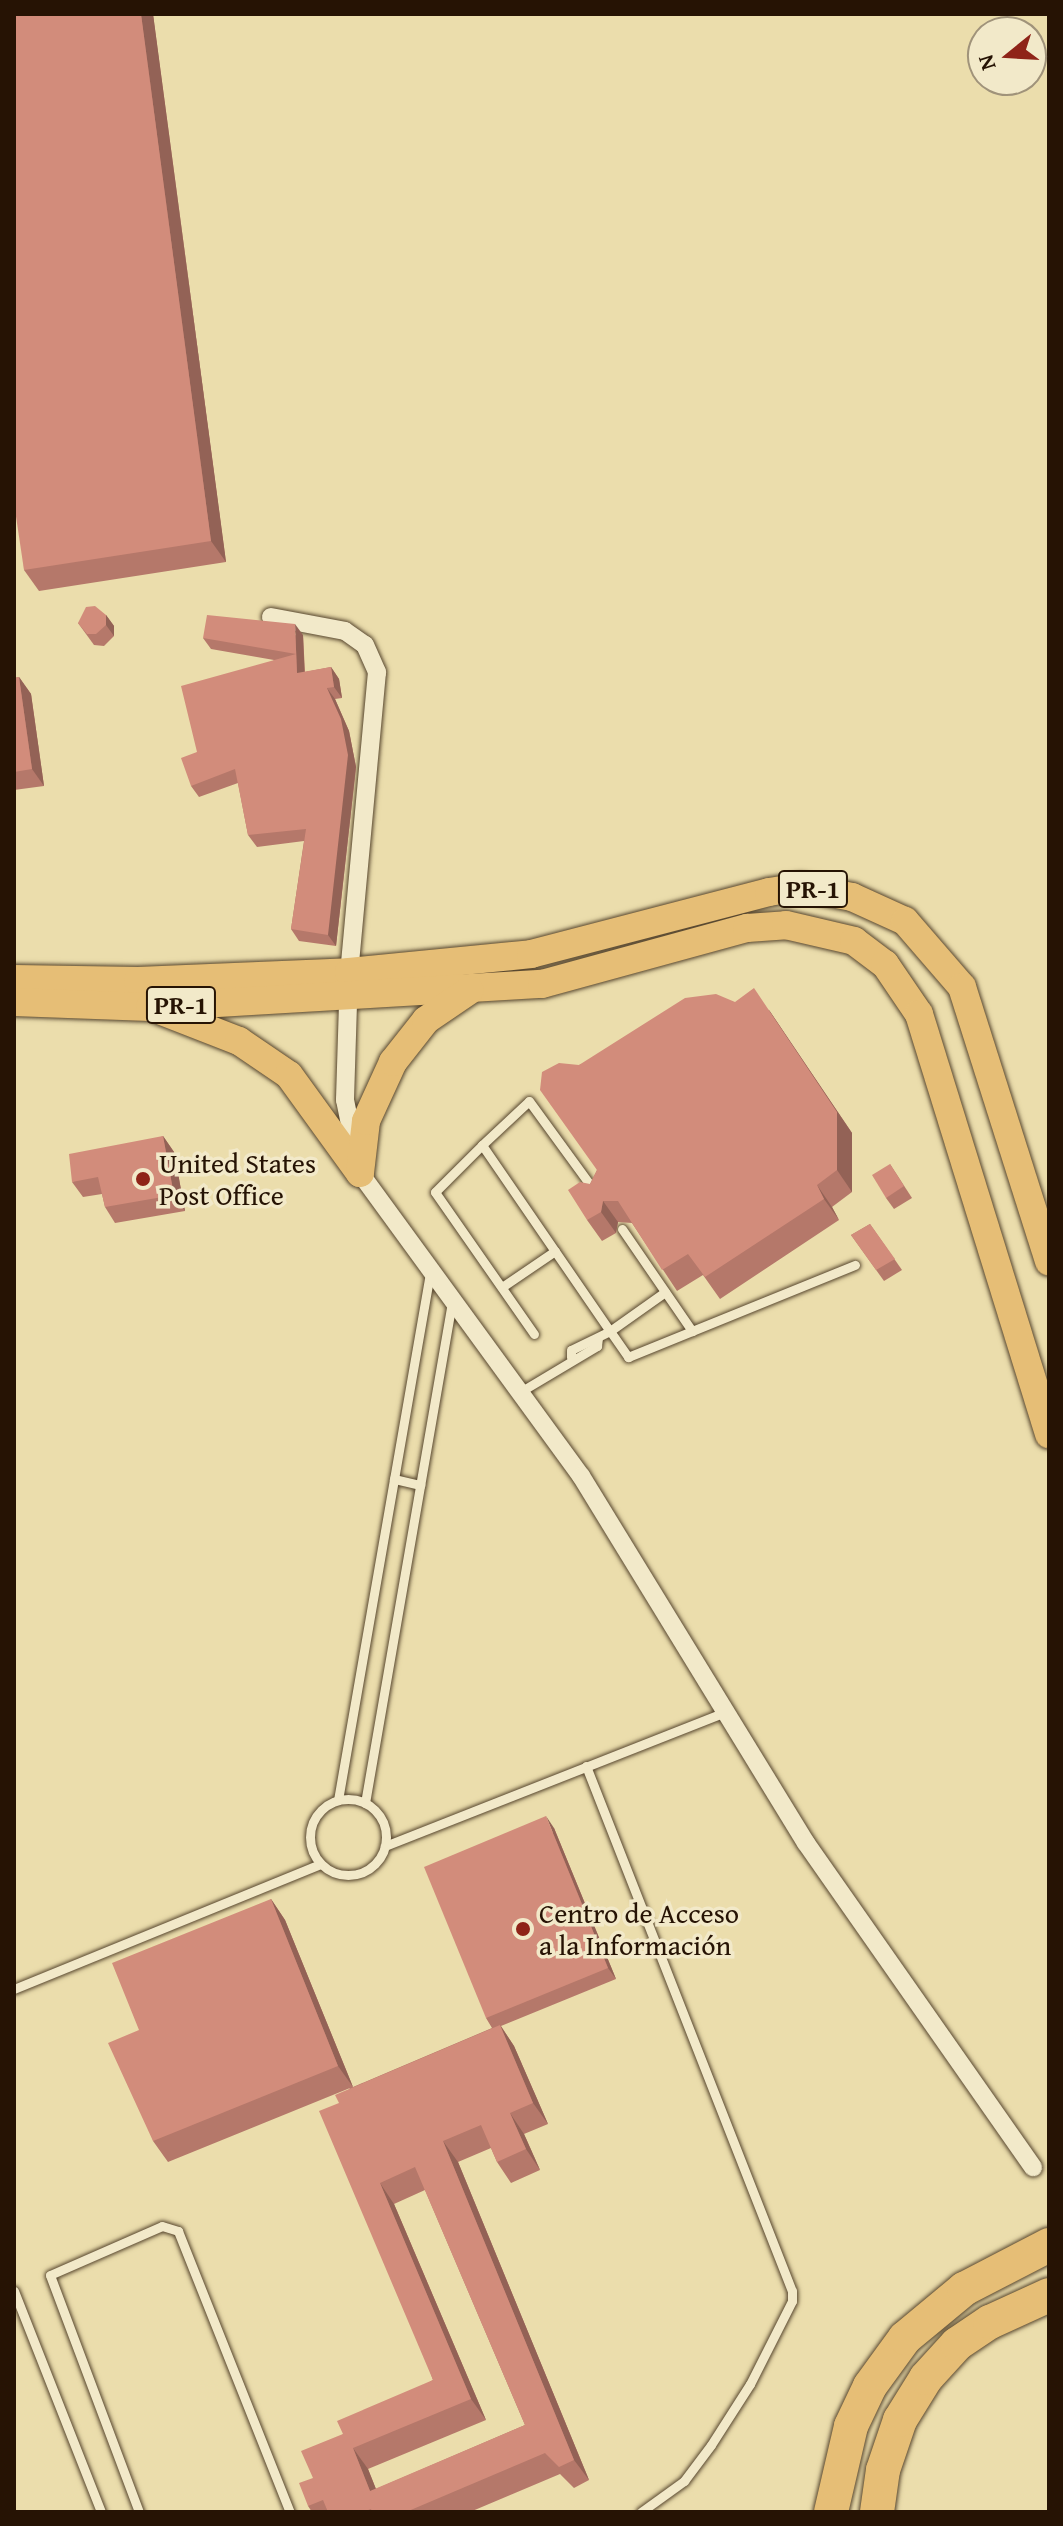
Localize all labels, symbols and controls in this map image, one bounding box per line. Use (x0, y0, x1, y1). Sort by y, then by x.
north arrow (967, 16, 1047, 96)
text: N (969, 51, 1004, 75)
road number: PR-1 (777, 867, 849, 911)
road number: PR-1 (145, 983, 217, 1027)
place label: United States Post Office (159, 1146, 316, 1212)
marker: United States Post Office (134, 1170, 152, 1188)
place label: Centro de Acceso a la Información (539, 1896, 739, 1962)
marker: Centro de Acceso a la Información (514, 1920, 532, 1938)

